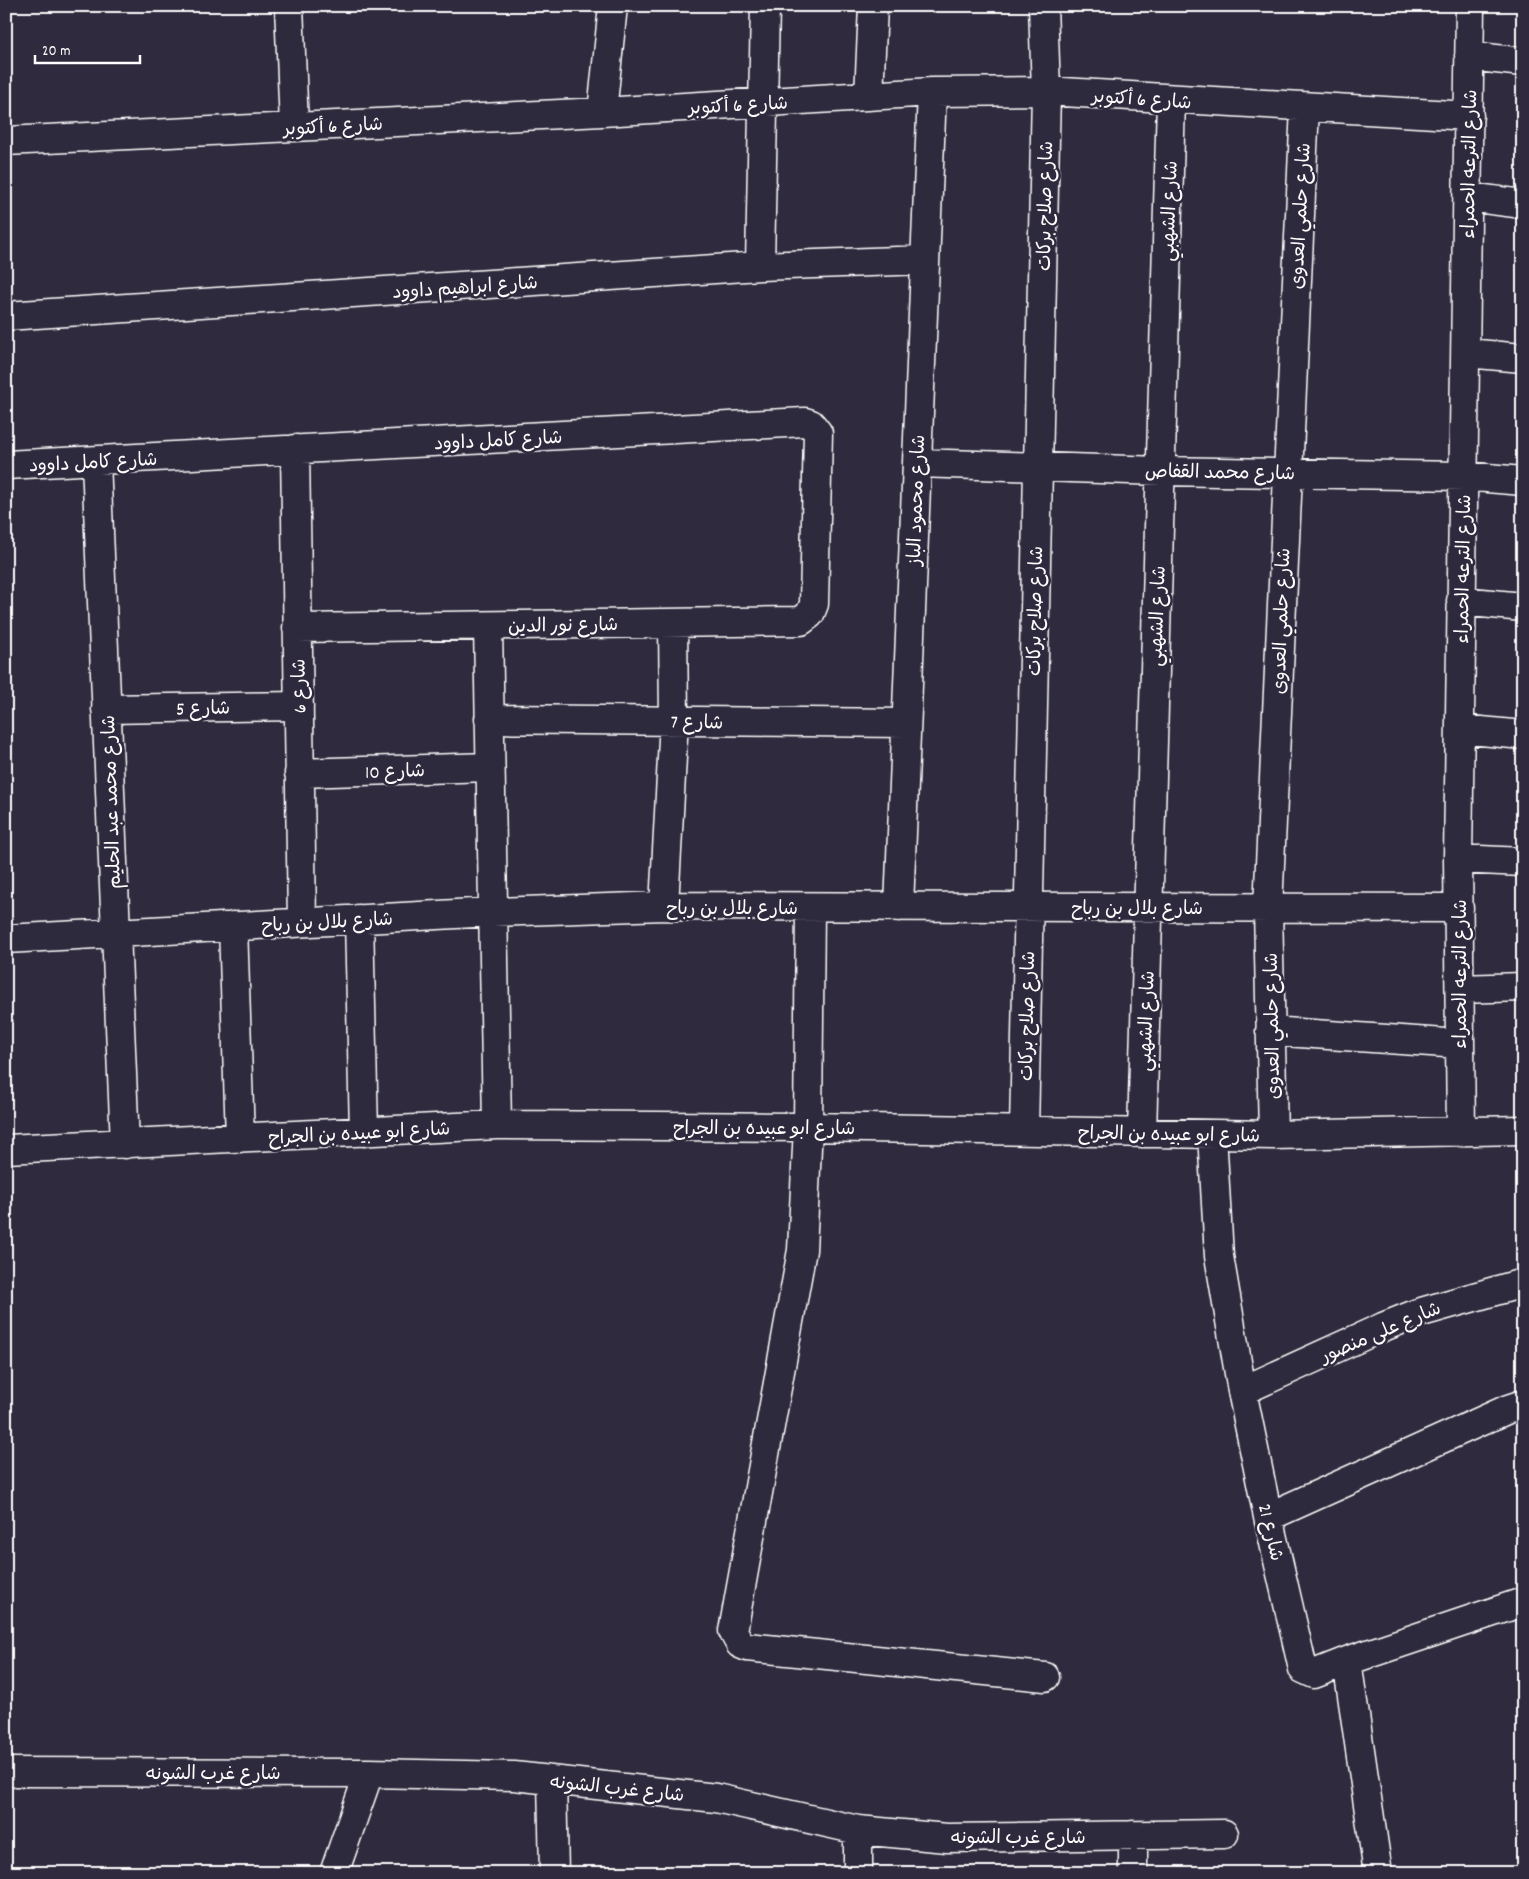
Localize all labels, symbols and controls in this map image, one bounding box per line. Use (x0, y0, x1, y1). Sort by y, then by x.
scale bar (35, 32, 140, 64)
text: 20 m (42, 41, 70, 63)
street label: شارع 6 أكتوبر (1089, 84, 1192, 118)
street label: شارع الترعه الحمراء (1457, 89, 1486, 239)
street label: شارع 6 أكتوبر (686, 91, 789, 124)
street label: شارع 6 أكتوبر (281, 112, 384, 145)
street label: شارع صلاح بركات (1033, 141, 1062, 271)
street label: شارع حلمي العدوى (1285, 142, 1320, 290)
street label: شارع الشهبي (1156, 160, 1187, 262)
street label: شارع ابراهيم داوود (392, 271, 539, 308)
street label: شارع كامل داوود (433, 426, 563, 459)
street label: شارع محمود الباز (903, 434, 934, 568)
street label: شارع كامل داوود (28, 448, 158, 481)
street label: شارع محمد القفاص (1145, 460, 1295, 489)
street label: شارع الترعه الحمراء (1451, 494, 1480, 644)
street label: شارع صلاح بركات (1023, 546, 1052, 676)
street label: شارع حلمي العدوى (1267, 547, 1300, 695)
street label: شارع الشهبي (1144, 565, 1175, 667)
street label: شارع نور الدين (508, 613, 618, 642)
street label: شارع 6 (288, 658, 315, 714)
street label: شارع 5 (176, 697, 230, 724)
street label: شارع 7 (670, 711, 724, 738)
street label: شارع محمد عبد الحليم (97, 714, 130, 889)
street label: شارع 10 (365, 759, 426, 788)
street label: شارع بلال بن رباح (666, 897, 798, 924)
street label: شارع بلال بن رباح (1071, 897, 1203, 924)
street label: شارع الترعه الحمراء (1449, 899, 1476, 1049)
street label: شارع بلال بن رباح (261, 908, 394, 941)
street label: شارع صلاح بركات (1015, 951, 1044, 1081)
street label: شارع حلمي العدوى (1260, 952, 1289, 1100)
street label: شارع الشهبي (1133, 970, 1164, 1072)
street label: شارع ابو عبيده بن الجراح (267, 1117, 451, 1154)
street label: شارع ابو عبيده بن الجراح (673, 1117, 855, 1144)
street label: شارع ابو عبيده بن الجراح (1078, 1121, 1260, 1152)
street label: شارع على منصور (1315, 1297, 1446, 1373)
street label: شارع 21 (1249, 1502, 1288, 1564)
street label: شارع غرب الشونه (145, 1762, 281, 1789)
street label: شارع غرب الشونه (548, 1770, 685, 1811)
street label: شارع غرب الشونه (950, 1826, 1086, 1853)

